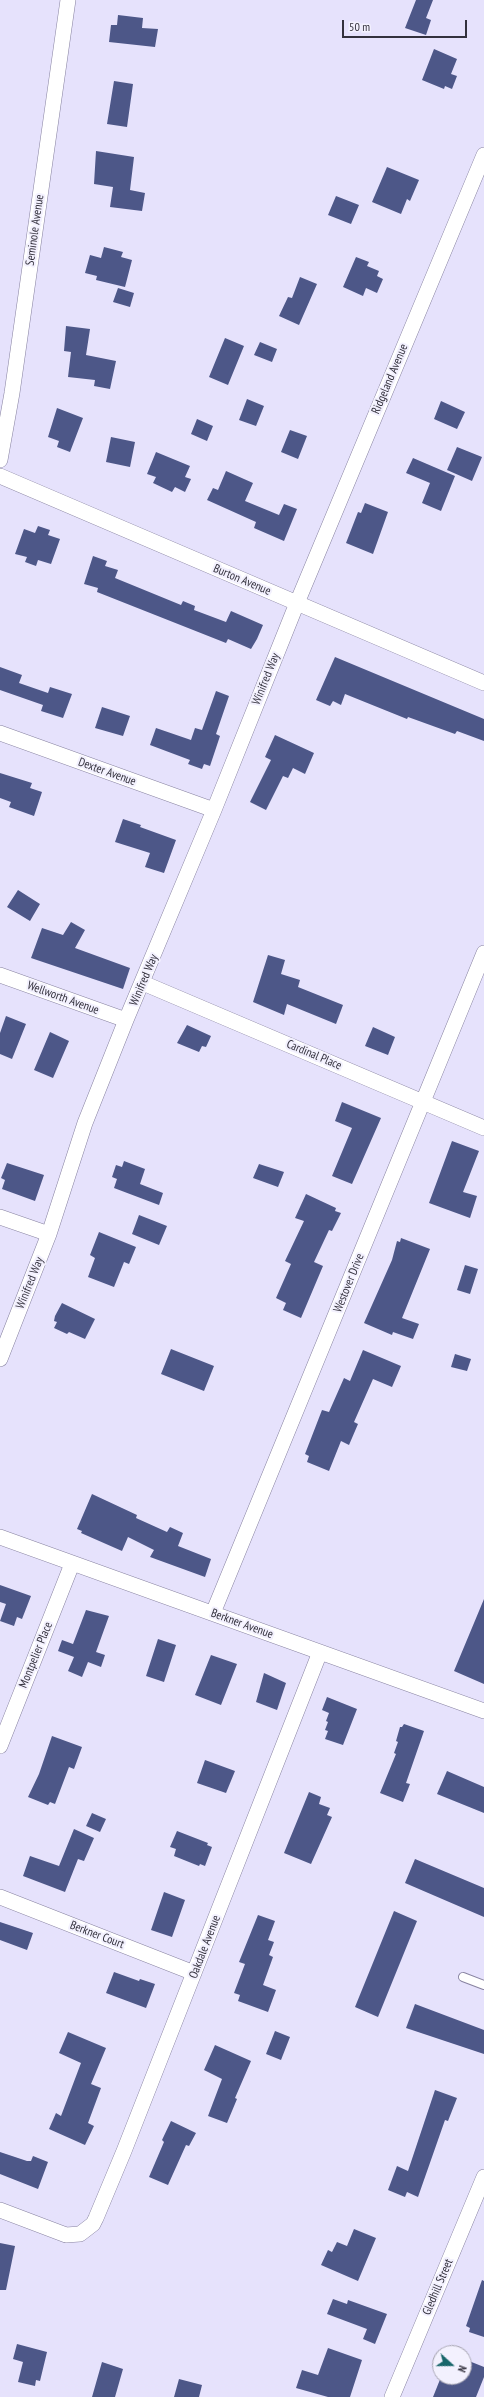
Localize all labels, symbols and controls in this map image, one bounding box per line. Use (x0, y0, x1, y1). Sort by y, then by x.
scale bar (344, 12, 469, 38)
text: 50 m (349, 19, 370, 34)
street label: Seminole Avenue (23, 194, 47, 266)
street label: Ridgeland Avenue (369, 342, 411, 416)
street label: Burton Avenue (211, 561, 273, 599)
street label: Winifred Way (249, 651, 283, 707)
street label: Dexter Avenue (76, 755, 138, 789)
street label: Winifred Way (127, 952, 161, 1008)
street label: Wellworth Avenue (25, 978, 101, 1018)
street label: Cardinal Place (284, 1037, 344, 1073)
street label: Westover Drive (331, 1251, 367, 1315)
street label: Winifred Way (13, 1255, 47, 1311)
street label: Berkner Avenue (209, 1606, 275, 1642)
street label: Montpelier Place (16, 1620, 56, 1690)
street label: Oakdale Avenue (186, 1913, 224, 1981)
street label: Berkner Court (68, 1918, 126, 1952)
street label: Gledhill Street (420, 2257, 456, 2317)
north arrow (432, 2345, 472, 2385)
text: N (455, 2364, 470, 2374)

